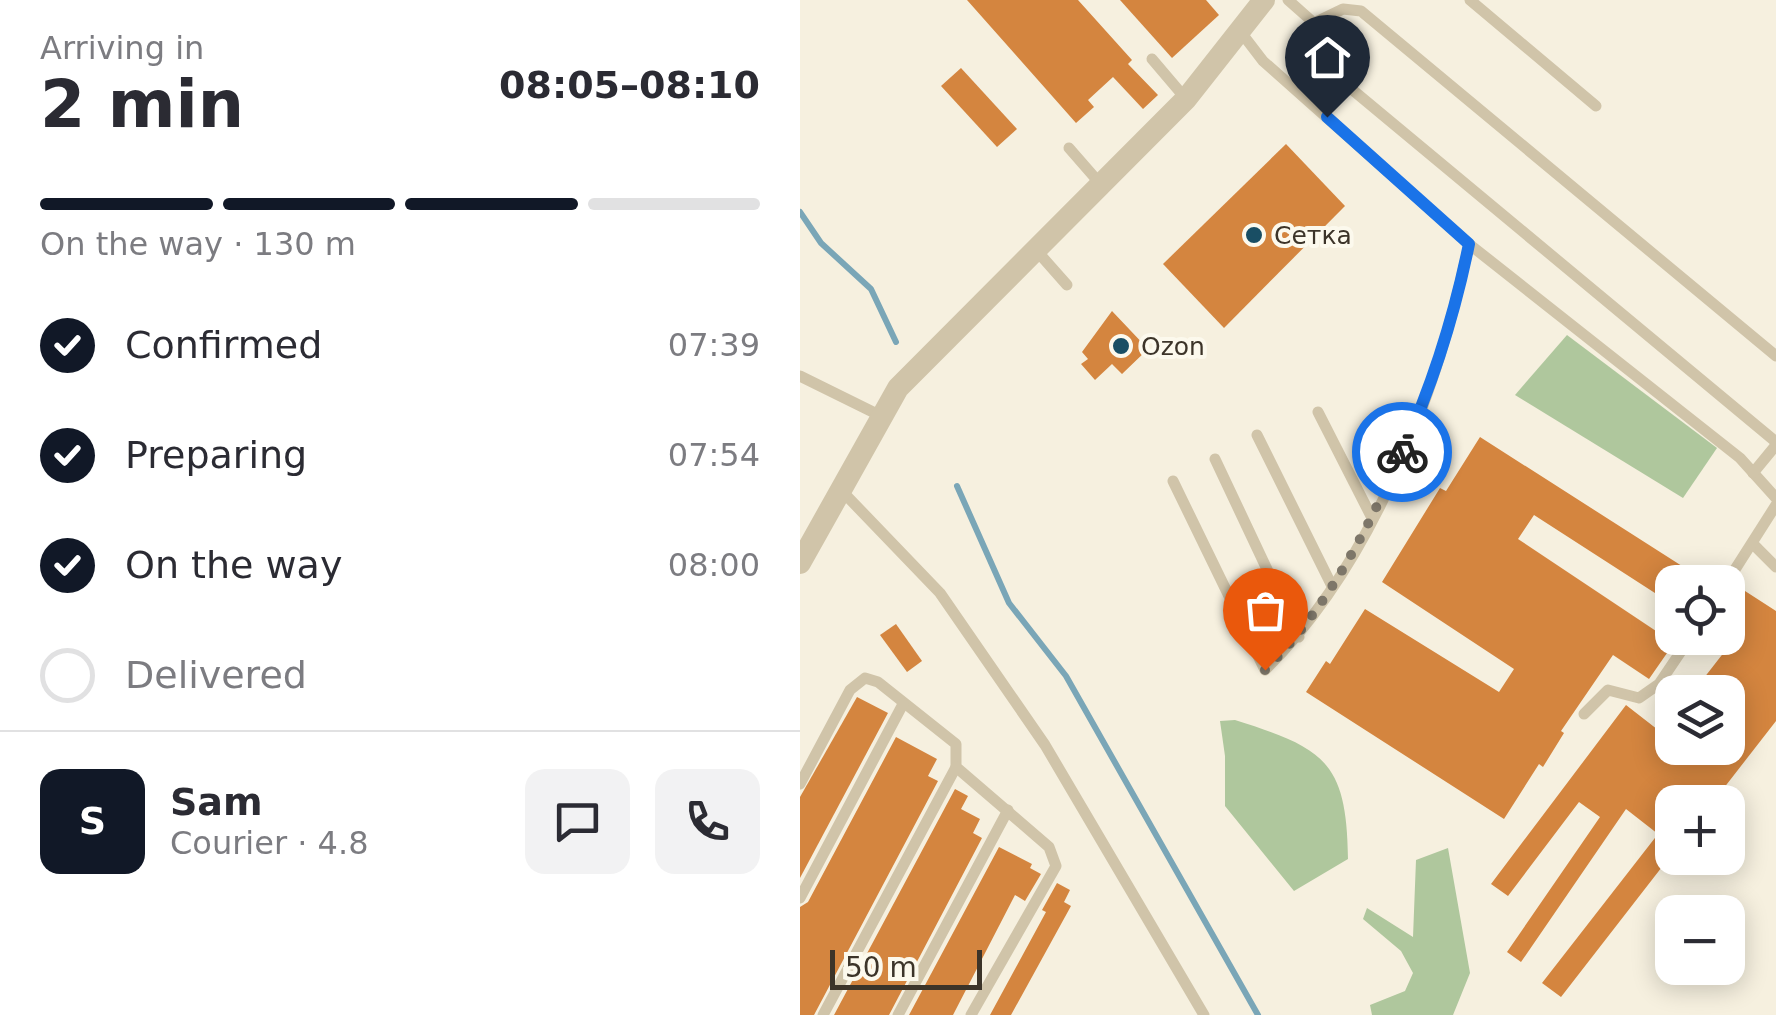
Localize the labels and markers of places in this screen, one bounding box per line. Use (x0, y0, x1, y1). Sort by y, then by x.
pin (1285, 15, 1370, 118)
place label: Сетка (1274, 221, 1352, 250)
marker: Сетка (1243, 224, 1265, 246)
place label: Ozon (1141, 332, 1205, 361)
marker: Ozon (1110, 335, 1132, 357)
pin (1223, 568, 1308, 671)

